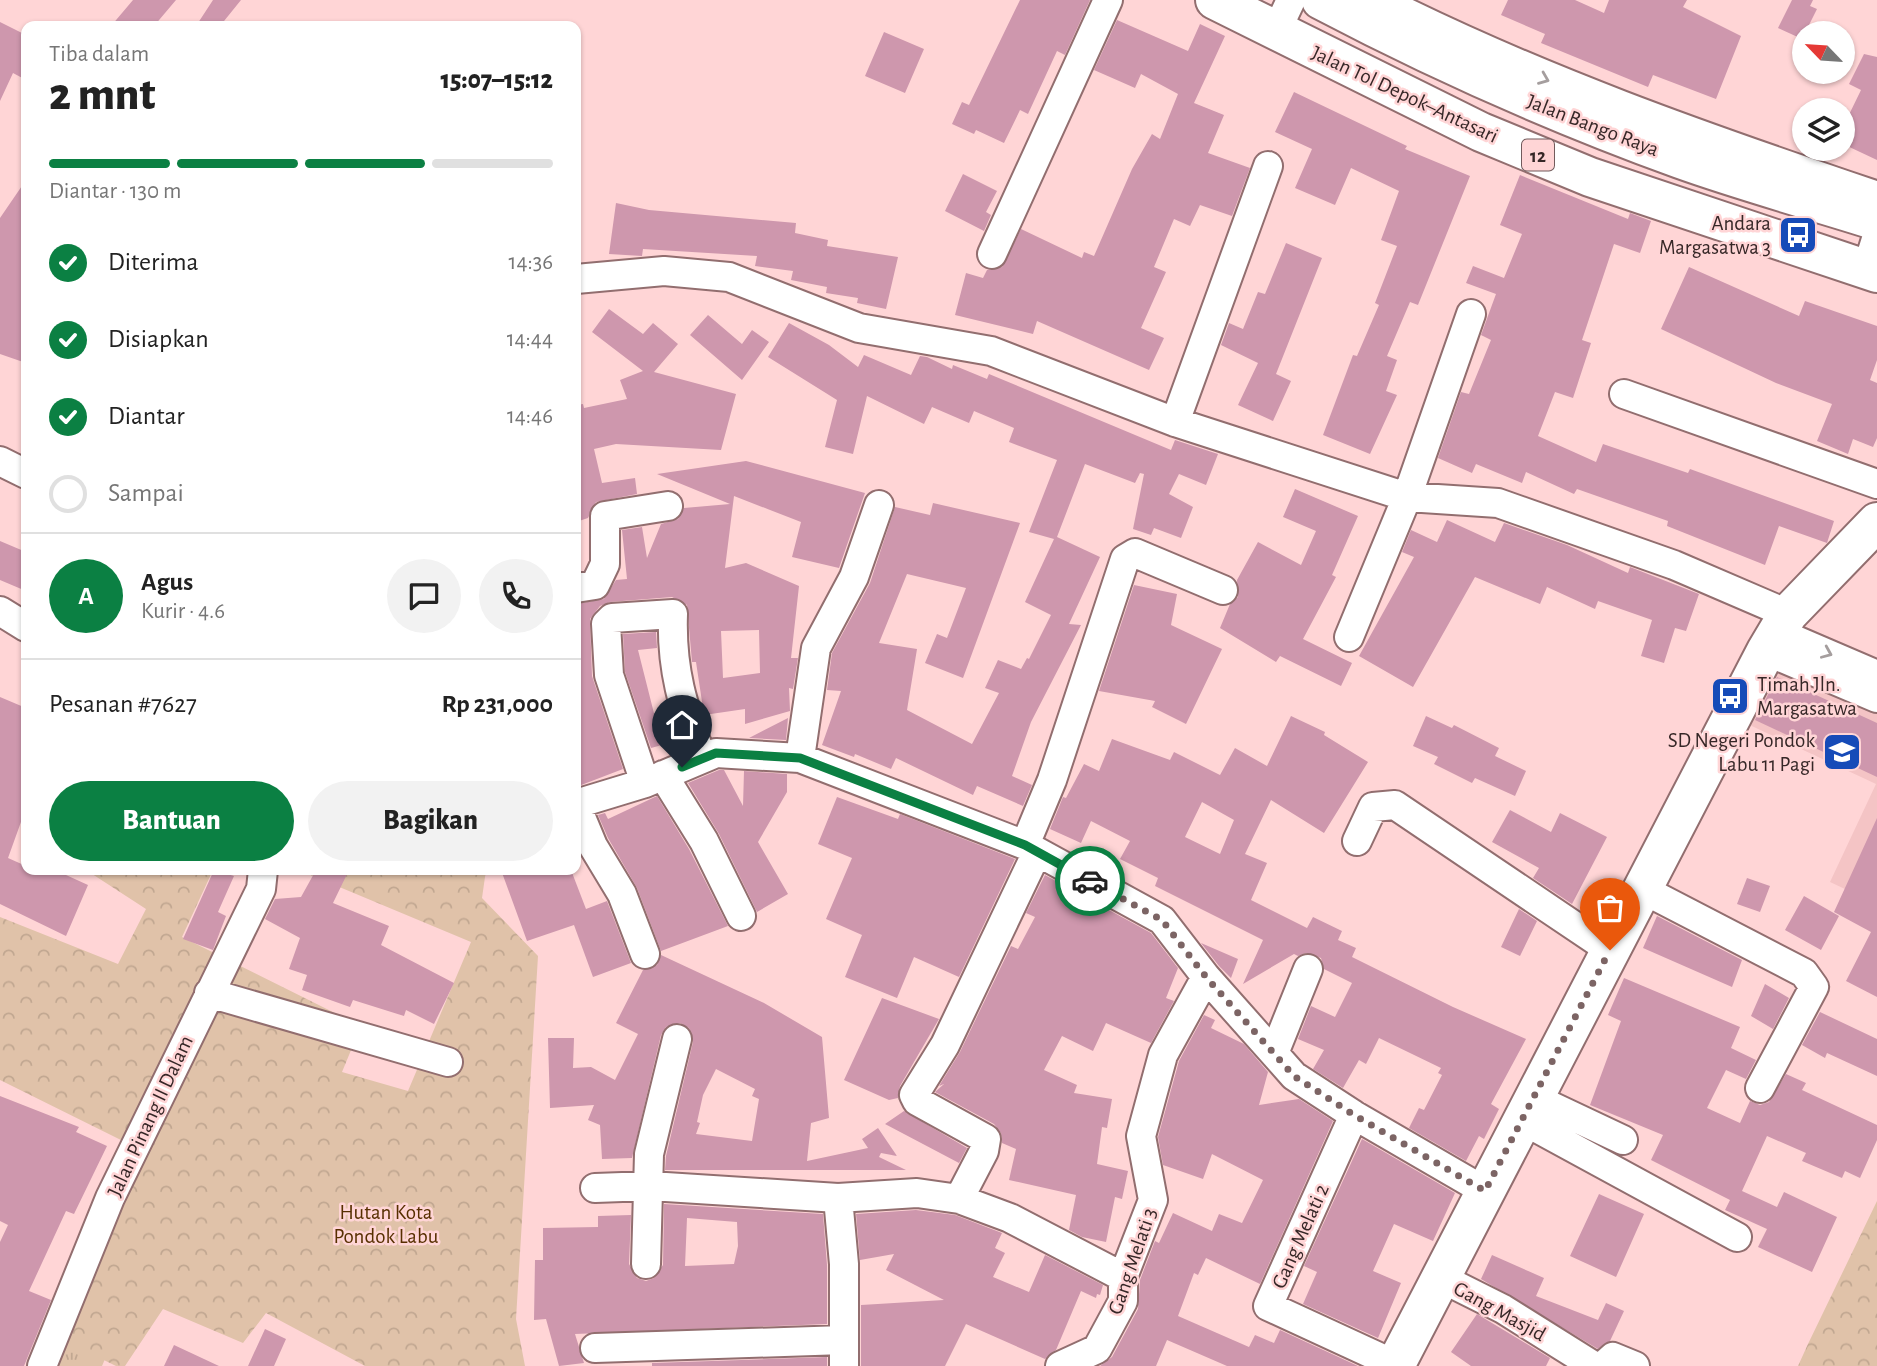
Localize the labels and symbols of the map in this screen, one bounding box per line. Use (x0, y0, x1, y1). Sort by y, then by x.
north arrow (1792, 21, 1855, 84)
street label: Jalan Tol Depok–Antasari (1308, 42, 1501, 147)
one-way arrow (1537, 70, 1549, 84)
street label: Jalan Bango Raya (1524, 91, 1662, 160)
road number: 12 (1522, 140, 1554, 170)
place label: Andara Margasatwa 3 (1659, 213, 1771, 258)
bus stop icon: Andara Margasatwa 3 (1777, 214, 1819, 256)
one-way arrow (1820, 645, 1832, 659)
place label: Timah Jln. Margasatwa (1757, 674, 1857, 719)
bus stop icon: Timah Jln. Margasatwa (1709, 675, 1751, 717)
pin (652, 695, 712, 767)
place label: SD Negeri Pondok Labu 11 Pagi (1668, 730, 1815, 775)
school or university icon: SD Negeri Pondok Labu 11 Pagi (1821, 731, 1863, 773)
courier (1055, 846, 1125, 916)
pin (1580, 878, 1640, 950)
street label: Jalan Pinang II Dalam (104, 1032, 197, 1200)
street label: Gang Melati 2 (1268, 1181, 1333, 1292)
park label: Hutan Kota Pondok Labu (333, 1202, 439, 1247)
street label: Gang Melati 3 (1104, 1205, 1160, 1317)
street label: Gang Masjid (1450, 1278, 1549, 1345)

